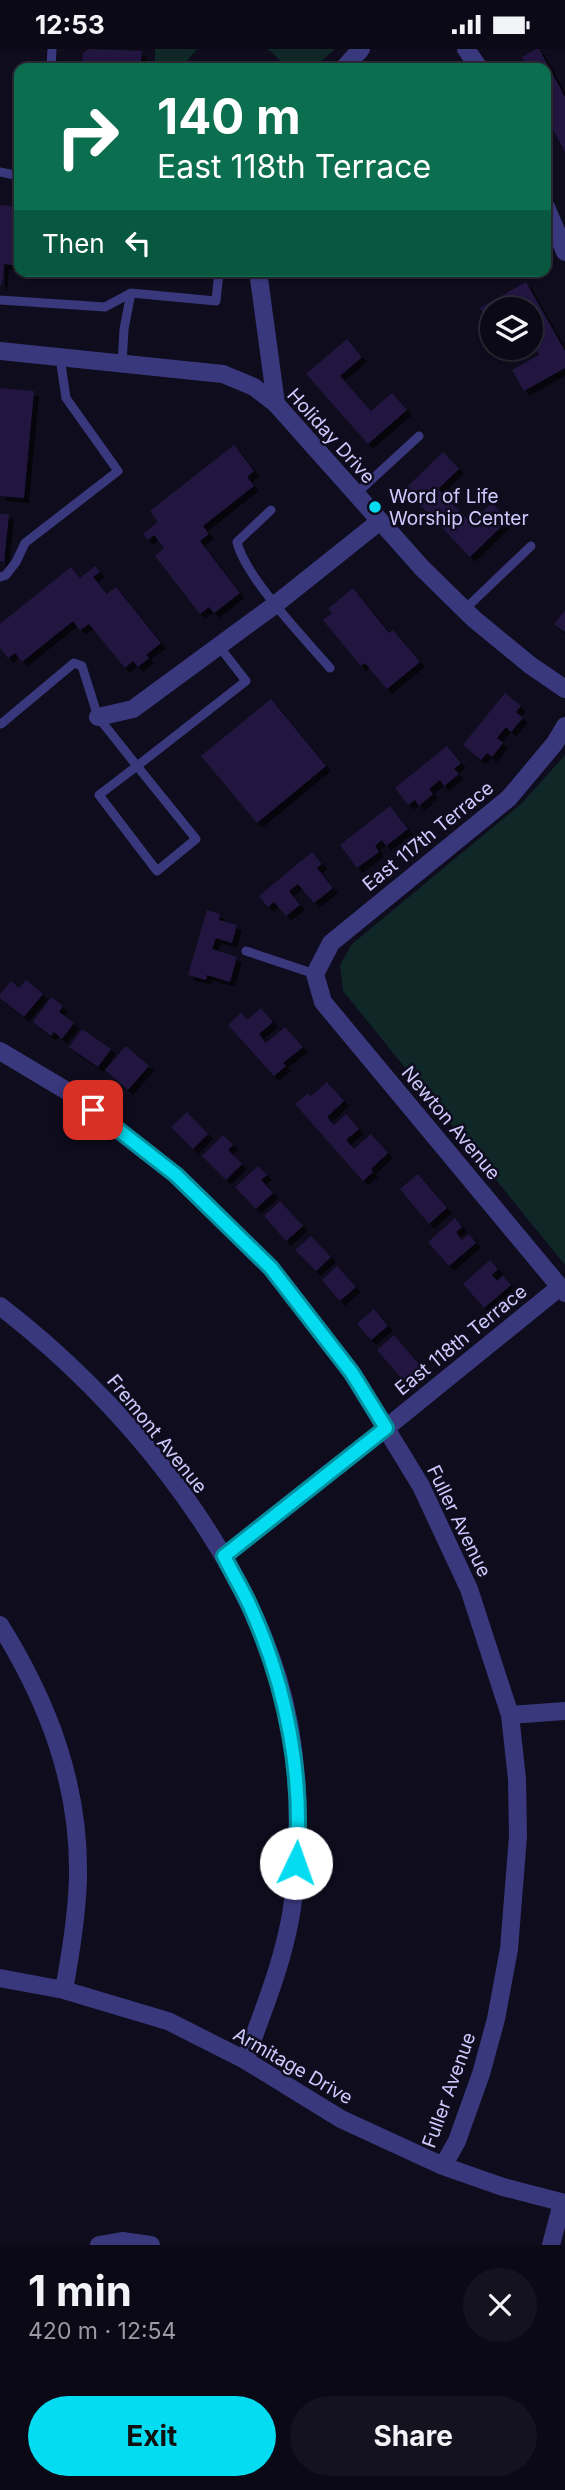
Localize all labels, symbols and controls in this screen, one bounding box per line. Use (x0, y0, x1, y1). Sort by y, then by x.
text: 12:53 (35, 9, 105, 40)
text: 140 m (157, 87, 301, 146)
icon: right (42, 91, 133, 182)
text: East 118th Terrace (157, 147, 431, 186)
icon: left (119, 224, 157, 262)
text: Then (42, 228, 105, 259)
map controls (480, 297, 543, 360)
button: layers (480, 297, 543, 360)
street label: Holiday Drive (282, 384, 380, 488)
place label: Word of Life Worship Center (389, 485, 529, 530)
marker: Word of Life Worship Center (367, 499, 383, 515)
street label: East 117th Terrace (358, 776, 498, 896)
street label: Newton Avenue (397, 1061, 505, 1185)
pin (63, 1080, 123, 1140)
icon: arrive (74, 1091, 112, 1129)
street label: East 118th Terrace (391, 1280, 531, 1400)
street label: Fremont Avenue (102, 1370, 212, 1498)
street label: Fuller Avenue (422, 1461, 496, 1581)
position arrow (259, 1826, 333, 1900)
street label: Armitage Drive (229, 2023, 357, 2109)
street label: Fuller Avenue (417, 2029, 481, 2151)
text: 1 min (28, 2265, 132, 2316)
button: close (463, 2268, 537, 2342)
text: 420 m · 12:54 (28, 2317, 176, 2345)
button: Exit (28, 2396, 276, 2476)
button: Share (290, 2396, 537, 2476)

